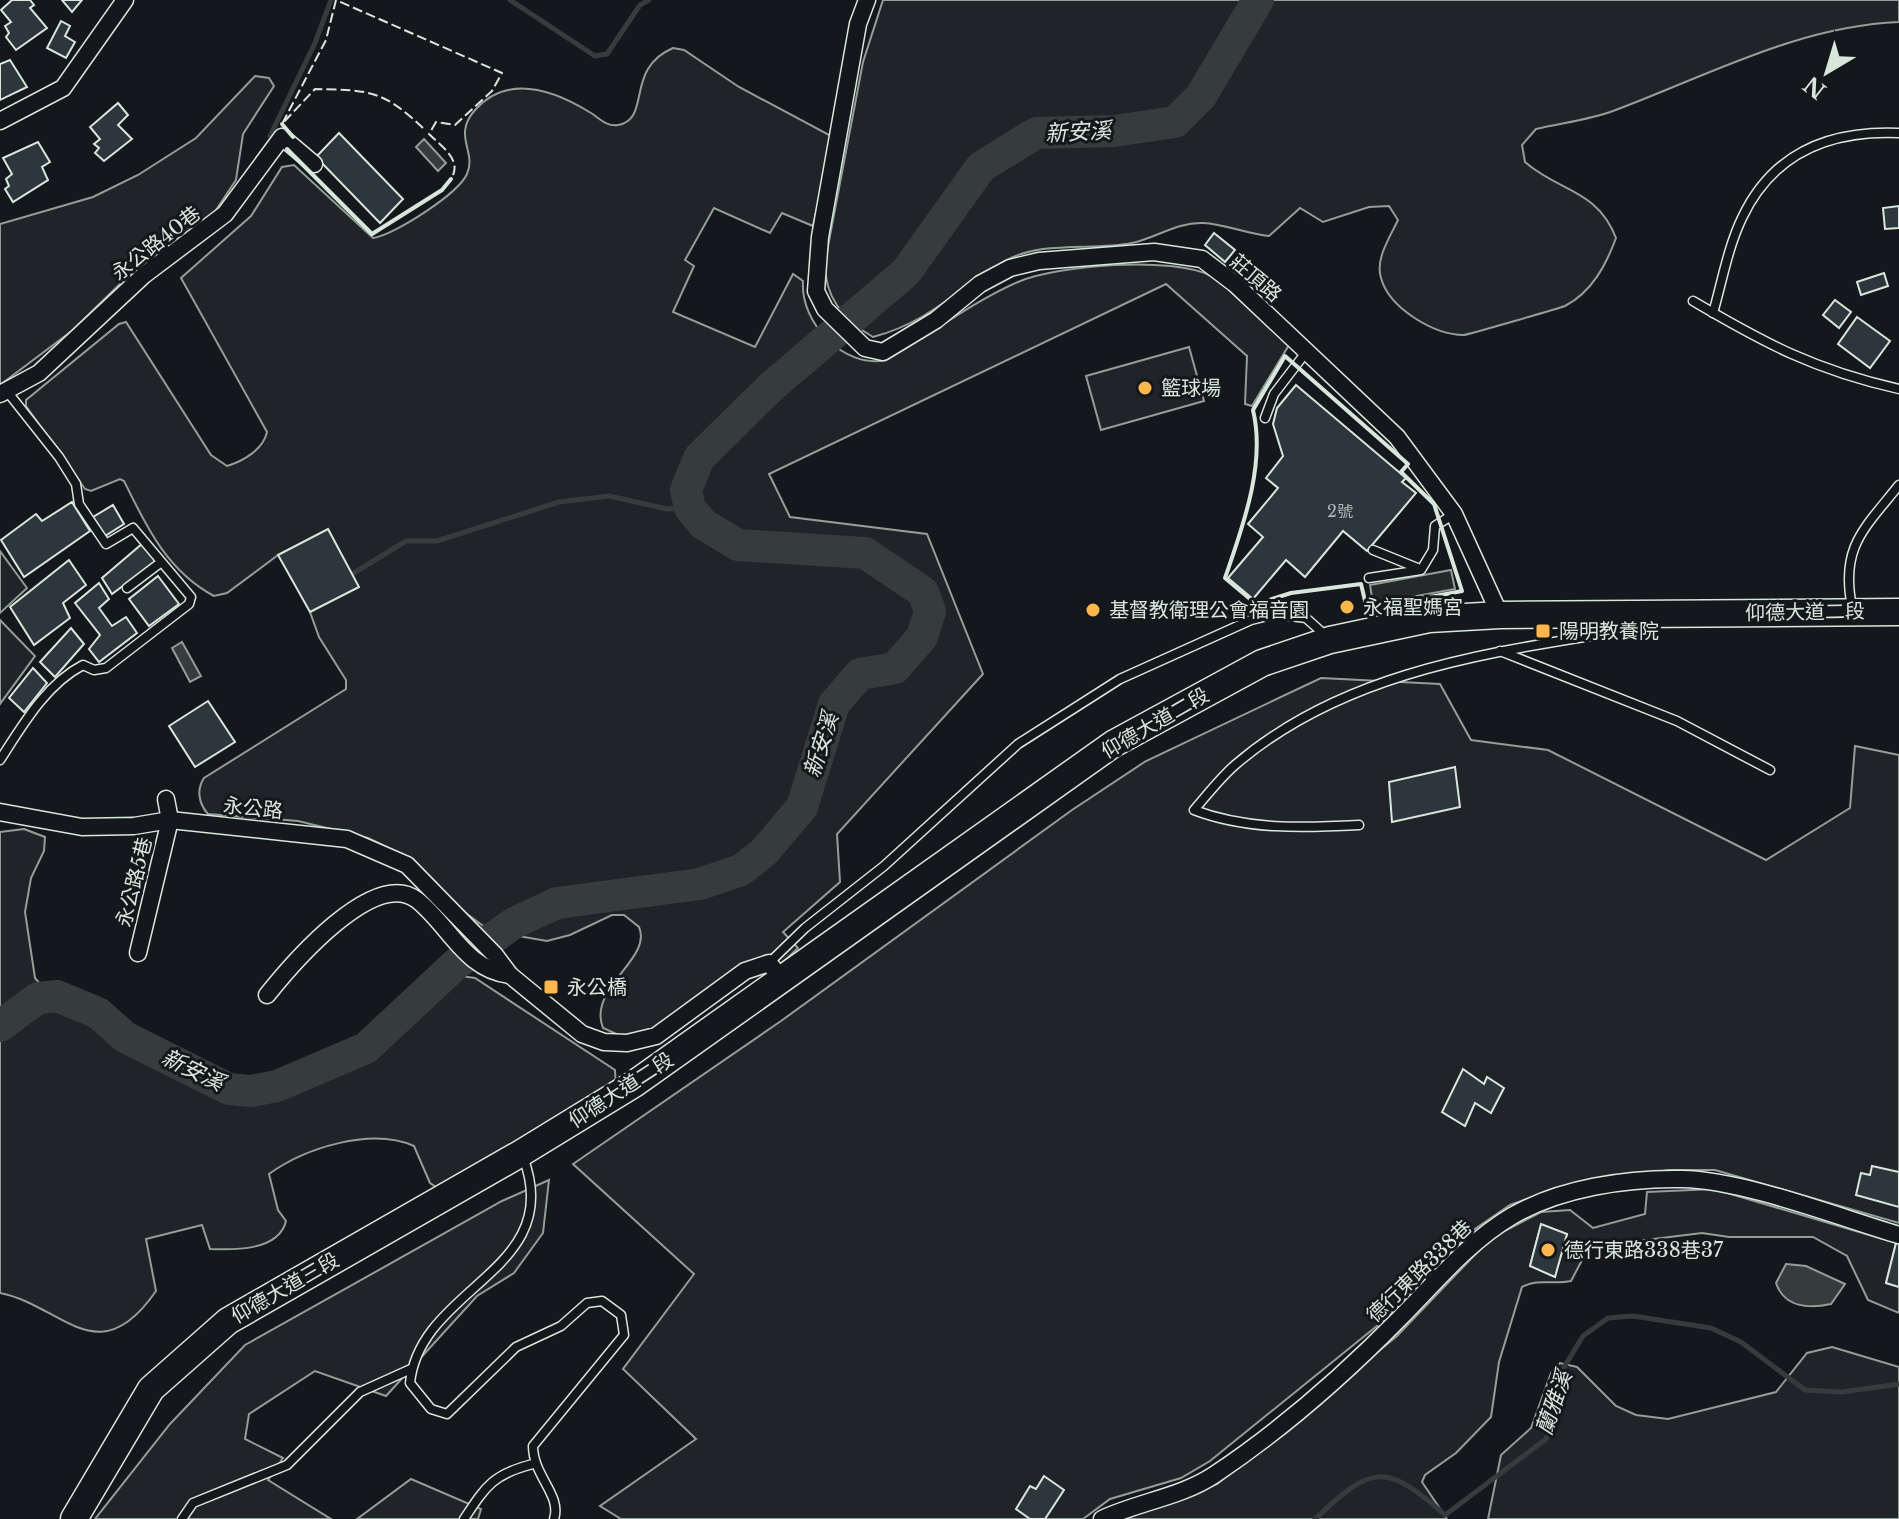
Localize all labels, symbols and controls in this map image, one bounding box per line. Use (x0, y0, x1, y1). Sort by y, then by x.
north arrow (1787, 32, 1867, 112)
text: N (1798, 70, 1831, 104)
water label: 新安溪 (1044, 117, 1115, 147)
street label: 永公路40巷 (107, 201, 205, 285)
street label: 莊頂路 (1225, 249, 1287, 307)
place label: 籃球場 (1161, 376, 1221, 400)
marker: 籃球場 (1136, 379, 1154, 397)
house number: 2號 (1327, 501, 1353, 521)
place label: 永福聖媽宮 (1363, 595, 1463, 619)
place label: 基督教衛理公會福音園 (1109, 598, 1309, 622)
marker: 永福聖媽宮 (1338, 598, 1356, 616)
street label: 仰德大道二段 (1745, 599, 1865, 625)
marker: 基督教衛理公會福音園 (1084, 601, 1102, 619)
place label: 陽明教養院 (1559, 619, 1659, 643)
marker: 陽明教養院 (1534, 622, 1552, 640)
street label: 仰德大道二段 (1097, 683, 1213, 763)
water label: 新安溪 (798, 707, 845, 781)
street label: 永公路 (222, 793, 284, 823)
street label: 永公路5巷 (111, 835, 157, 929)
place label: 永公橋 (567, 975, 627, 999)
marker: 永公橋 (542, 978, 560, 996)
water label: 新安溪 (157, 1043, 231, 1098)
street label: 仰德大道二段 (564, 1047, 678, 1133)
street label: 德行東路338巷 (1361, 1215, 1477, 1327)
place label: 德行東路338巷37 (1564, 1238, 1724, 1262)
marker: 德行東路338巷37 (1539, 1241, 1557, 1259)
street label: 仰德大道三段 (227, 1248, 343, 1328)
water label: 蘭雅溪 (1530, 1365, 1578, 1439)

